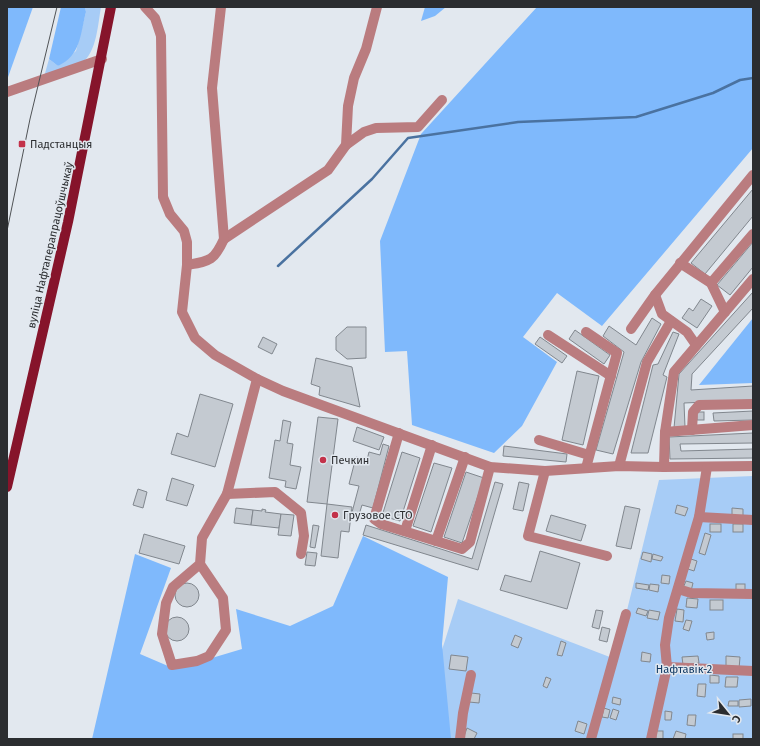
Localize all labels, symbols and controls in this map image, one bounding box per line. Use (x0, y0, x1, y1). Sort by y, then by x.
place label: Падстанцыя (30, 138, 92, 151)
marker: Падстанцыя (17, 139, 27, 149)
street label: вуліца Нафтаперапрацоўшчыкаў (25, 160, 76, 330)
place label: Печкин (331, 454, 369, 467)
marker: Печкин (318, 455, 328, 465)
place label: Грузовое СТО (343, 509, 413, 522)
marker: Грузовое СТО (330, 510, 340, 520)
park label: Нафтавік-2 (656, 663, 712, 676)
north arrow (708, 694, 748, 734)
text: С (729, 713, 743, 725)

